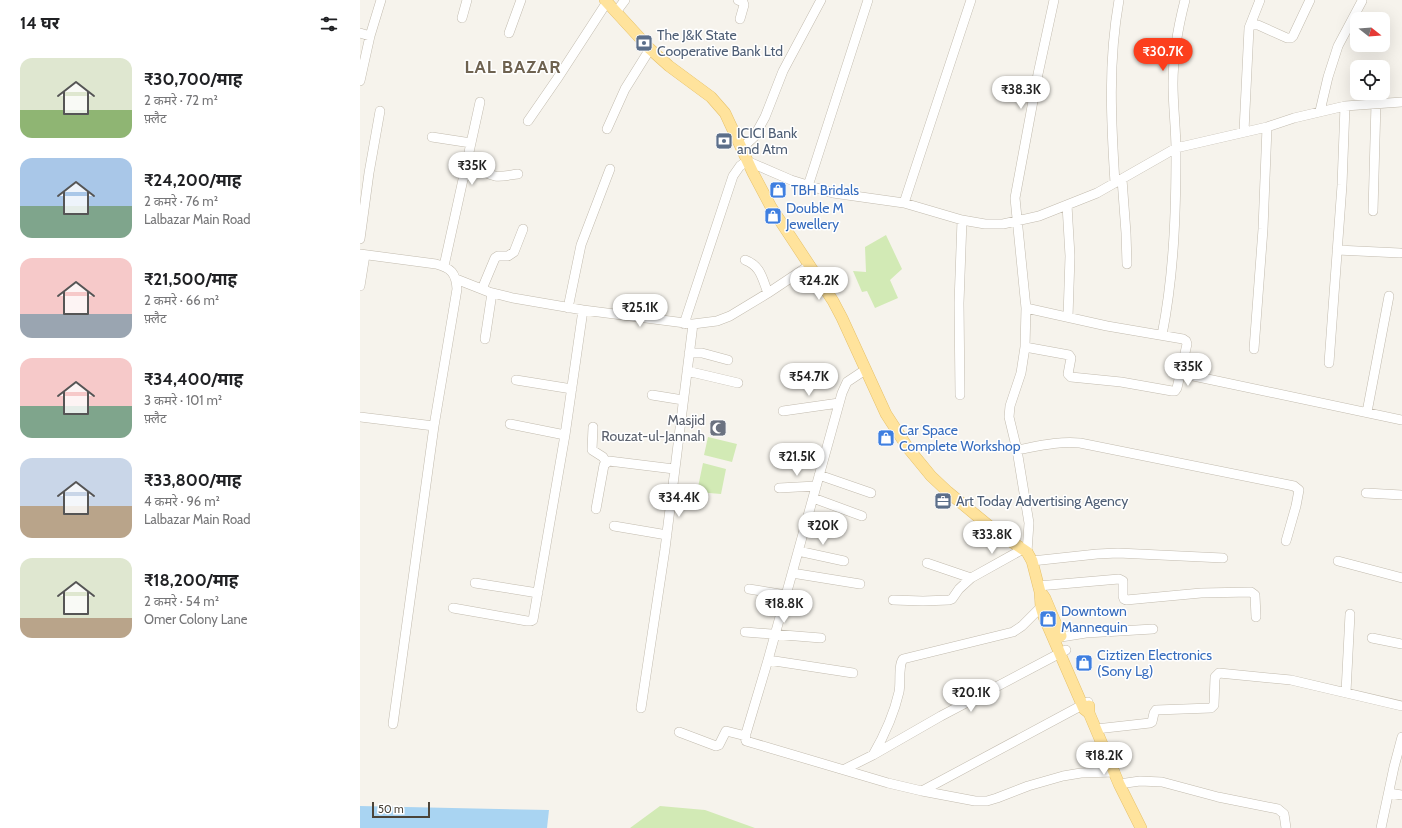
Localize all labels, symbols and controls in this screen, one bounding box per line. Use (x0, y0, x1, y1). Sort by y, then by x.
north arrow (1350, 12, 1390, 52)
map controls (1350, 12, 1390, 100)
text: 14 घर (20, 13, 59, 33)
icon: filters (318, 13, 340, 35)
place label: The J&K State Cooperative Bank Ltd (657, 26, 783, 60)
bank icon: The J&K State Cooperative Bank Ltd (634, 33, 654, 53)
pin: ₹30.7K (1130, 38, 1196, 72)
text: ₹30.7K (1143, 43, 1183, 59)
district label: LAL BAZAR (464, 56, 562, 78)
button: locate (1350, 60, 1390, 100)
text: ₹30,700/माह (144, 69, 242, 89)
icon: home (52, 74, 100, 122)
pin: ₹38.3K (988, 76, 1054, 110)
text: ₹38.3K (1001, 81, 1041, 97)
text: 2 कमरे · 72 m² (144, 92, 218, 108)
text: फ़्लैट (144, 110, 167, 126)
place label: ICICI Bank and Atm (737, 124, 798, 158)
bank icon: ICICI Bank and Atm (714, 131, 734, 151)
pin: ₹35K (448, 152, 496, 186)
text: ₹35K (457, 157, 487, 173)
text: ₹24,200/माह (144, 170, 241, 190)
icon: home (52, 174, 100, 222)
shop icon: TBH Bridals (768, 180, 788, 200)
place label: TBH Bridals (791, 181, 859, 199)
text: 2 कमरे · 76 m² (144, 193, 218, 209)
place label: Double M Jewellery (785, 199, 844, 233)
shop icon: Double M Jewellery (763, 206, 783, 226)
text: Lalbazar Main Road (144, 211, 251, 227)
pin: ₹24.2K (786, 267, 852, 301)
text: ₹21,500/माह (144, 269, 237, 289)
text: ₹24.2K (799, 272, 839, 288)
icon: home (52, 274, 100, 322)
text: 2 कमरे · 66 m² (144, 292, 219, 308)
pin: ₹25.1K (607, 294, 673, 328)
text: ₹25.1K (622, 299, 658, 315)
text: फ़्लैट (144, 310, 167, 326)
pin: ₹35K (1164, 353, 1212, 387)
text: ₹35K (1173, 358, 1203, 374)
pin: ₹54.7K (776, 363, 842, 397)
text: ₹54.7K (789, 368, 829, 384)
text: ₹34,400/माह (144, 369, 243, 389)
icon: home (52, 374, 100, 422)
text: 3 कमरे · 101 m² (144, 392, 222, 408)
text: फ़्लैट (144, 410, 167, 426)
place label: Masjid Rouzat-ul-Jannah (601, 411, 705, 445)
mosque icon: Masjid Rouzat-ul-Jannah (708, 418, 728, 438)
place label: Car Space Complete Workshop (899, 421, 1021, 455)
shop icon: Car Space Complete Workshop (876, 428, 896, 448)
pin: ₹21.5K (764, 443, 830, 477)
text: ₹21.5K (779, 448, 815, 464)
text: ₹33,800/माह (144, 470, 241, 490)
icon: home (52, 474, 100, 522)
pin: ₹34.4K (646, 484, 712, 518)
text: ₹34.4K (658, 489, 700, 505)
office icon: Art Today Advertising Agency (933, 491, 953, 511)
place label: Art Today Advertising Agency (956, 492, 1128, 510)
text: 4 कमरे · 96 m² (144, 493, 220, 509)
text: Lalbazar Main Road (144, 511, 251, 527)
pin: ₹20K (799, 512, 847, 546)
text: ₹20K (807, 517, 839, 533)
pin: ₹33.8K (959, 521, 1025, 555)
text: ₹33.8K (972, 526, 1012, 542)
text: ₹18,200/माह (144, 570, 238, 590)
icon: home (52, 574, 100, 622)
pin: ₹18.8K (751, 590, 817, 624)
text: 2 कमरे · 54 m² (144, 593, 219, 609)
text: ₹18.8K (765, 595, 803, 611)
place label: Downtown Mannequin (1061, 602, 1128, 636)
shop icon: Downtown Mannequin (1038, 609, 1058, 629)
text: Omer Colony Lane (144, 611, 247, 627)
place label: Ciztizen Electronics (Sony Lg) (1097, 646, 1212, 680)
shop icon: Ciztizen Electronics (Sony Lg) (1074, 653, 1094, 673)
pin: ₹20.1K (938, 679, 1004, 713)
text: ₹20.1K (952, 684, 990, 700)
pin: ₹18.2K (1071, 742, 1137, 776)
text: ₹18.2K (1085, 747, 1123, 763)
scale bar (372, 800, 430, 819)
text: 50 m (378, 802, 404, 816)

